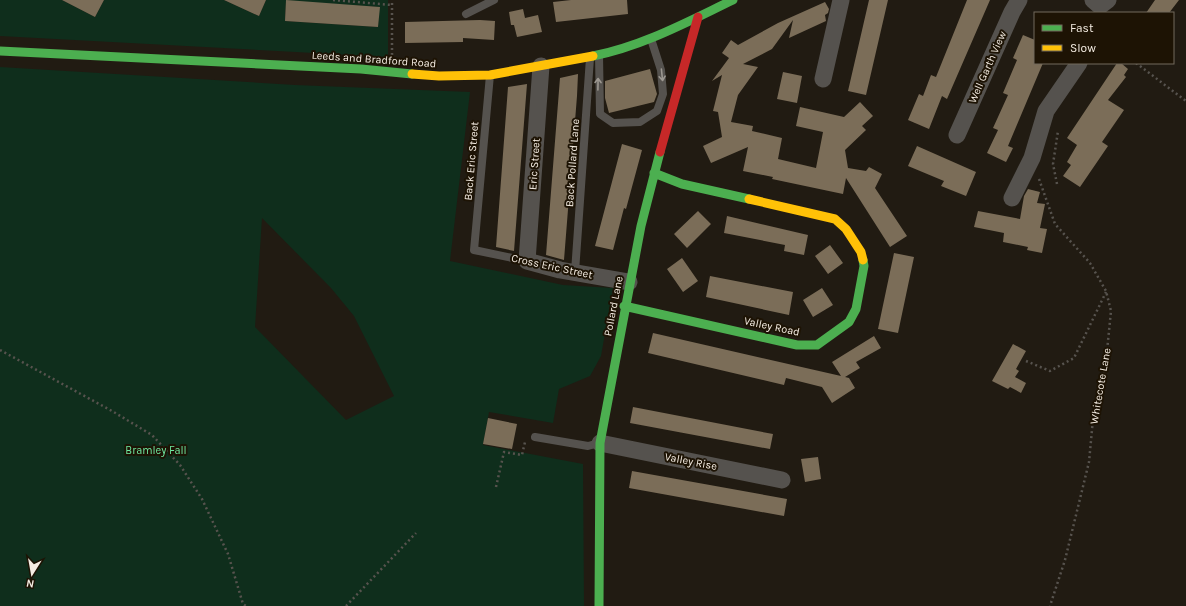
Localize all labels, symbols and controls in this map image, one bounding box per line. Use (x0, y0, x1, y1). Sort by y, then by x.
legend (1034, 12, 1174, 64)
text: Fast (1070, 21, 1094, 35)
street label: Well Garth View (966, 29, 1009, 105)
text: Slow (1070, 41, 1096, 55)
street label: Leeds and Bradford Road (311, 49, 437, 70)
one-way arrow (658, 68, 665, 81)
one-way arrow (595, 78, 602, 91)
street label: Back Pollard Lane (563, 118, 582, 208)
street label: Back Eric Street (462, 121, 481, 201)
street label: Eric Street (526, 138, 543, 190)
street label: Cross Eric Street (510, 252, 594, 281)
street label: Pollard Lane (601, 275, 626, 337)
street label: Valley Road (743, 314, 801, 339)
street label: Whitecote Lane (1087, 347, 1114, 425)
park label: Bramley Fall (125, 444, 187, 457)
street label: Valley Rise (664, 450, 718, 473)
north arrow (12, 554, 52, 594)
text: N (25, 576, 35, 590)

